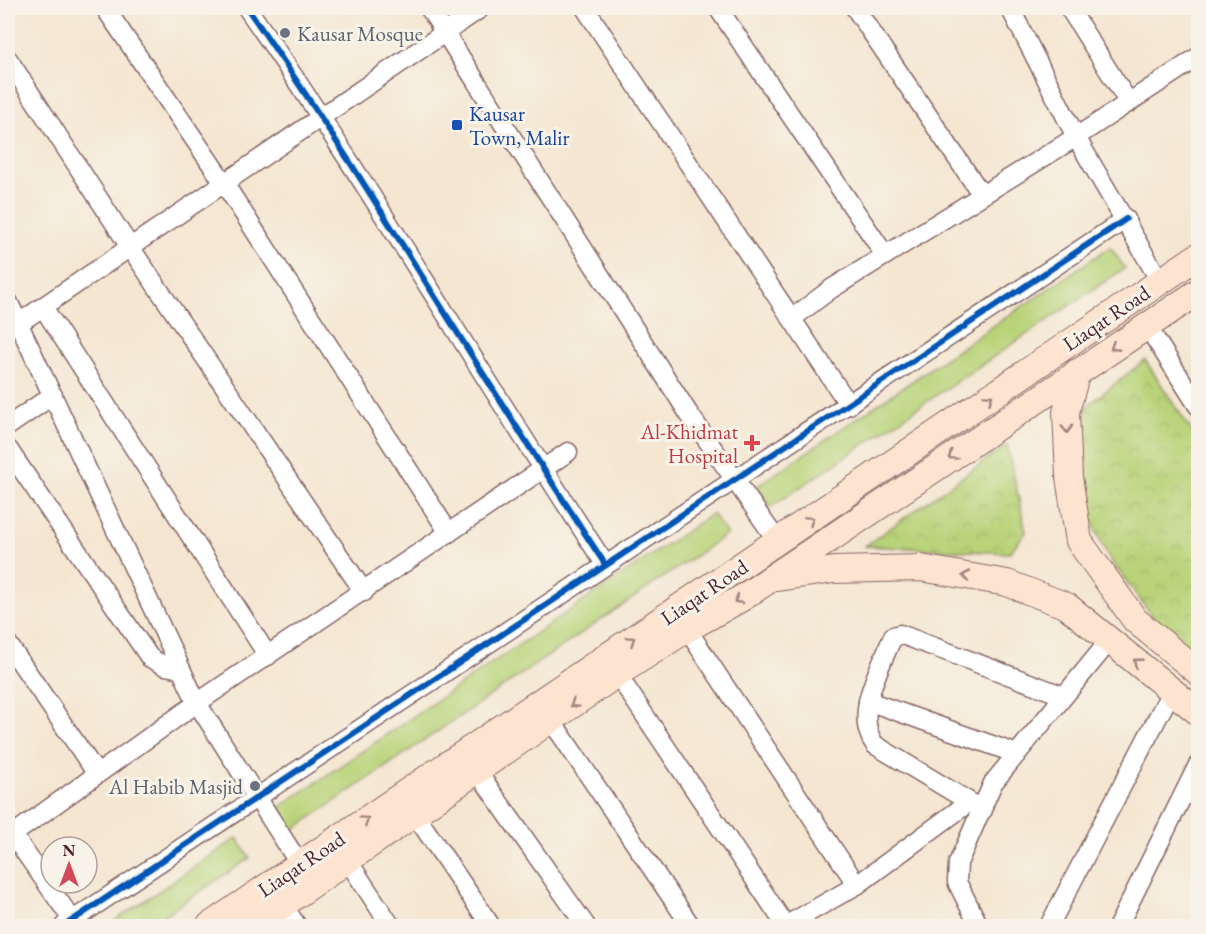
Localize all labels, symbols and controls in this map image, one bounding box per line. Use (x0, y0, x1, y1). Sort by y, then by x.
place label: Kausar Mosque (297, 20, 423, 47)
marker: Kausar Mosque (278, 26, 292, 40)
place label: Kausar Town, Malir (469, 100, 570, 151)
marker: Kausar Town, Malir (450, 118, 464, 132)
street label: Liaqat Road (1057, 279, 1155, 357)
one-way arrow (1110, 340, 1121, 351)
one-way arrow (982, 394, 993, 405)
place label: Al-Khidmat Hospital (639, 418, 738, 469)
one-way arrow (1060, 425, 1073, 434)
marker: Al-Khidmat Hospital (743, 434, 761, 452)
one-way arrow (948, 449, 959, 460)
one-way arrow (804, 516, 815, 527)
street label: Liaqat Road (655, 553, 753, 631)
one-way arrow (961, 570, 971, 583)
one-way arrow (734, 593, 744, 604)
one-way arrow (625, 636, 635, 648)
one-way arrow (1133, 658, 1144, 669)
one-way arrow (569, 697, 580, 708)
place label: Al Habib Masjid (108, 773, 243, 800)
marker: Al Habib Masjid (248, 779, 262, 793)
one-way arrow (359, 817, 370, 828)
street label: Liaqat Road (252, 825, 350, 903)
north arrow (39, 835, 99, 895)
text: N (63, 840, 76, 861)

